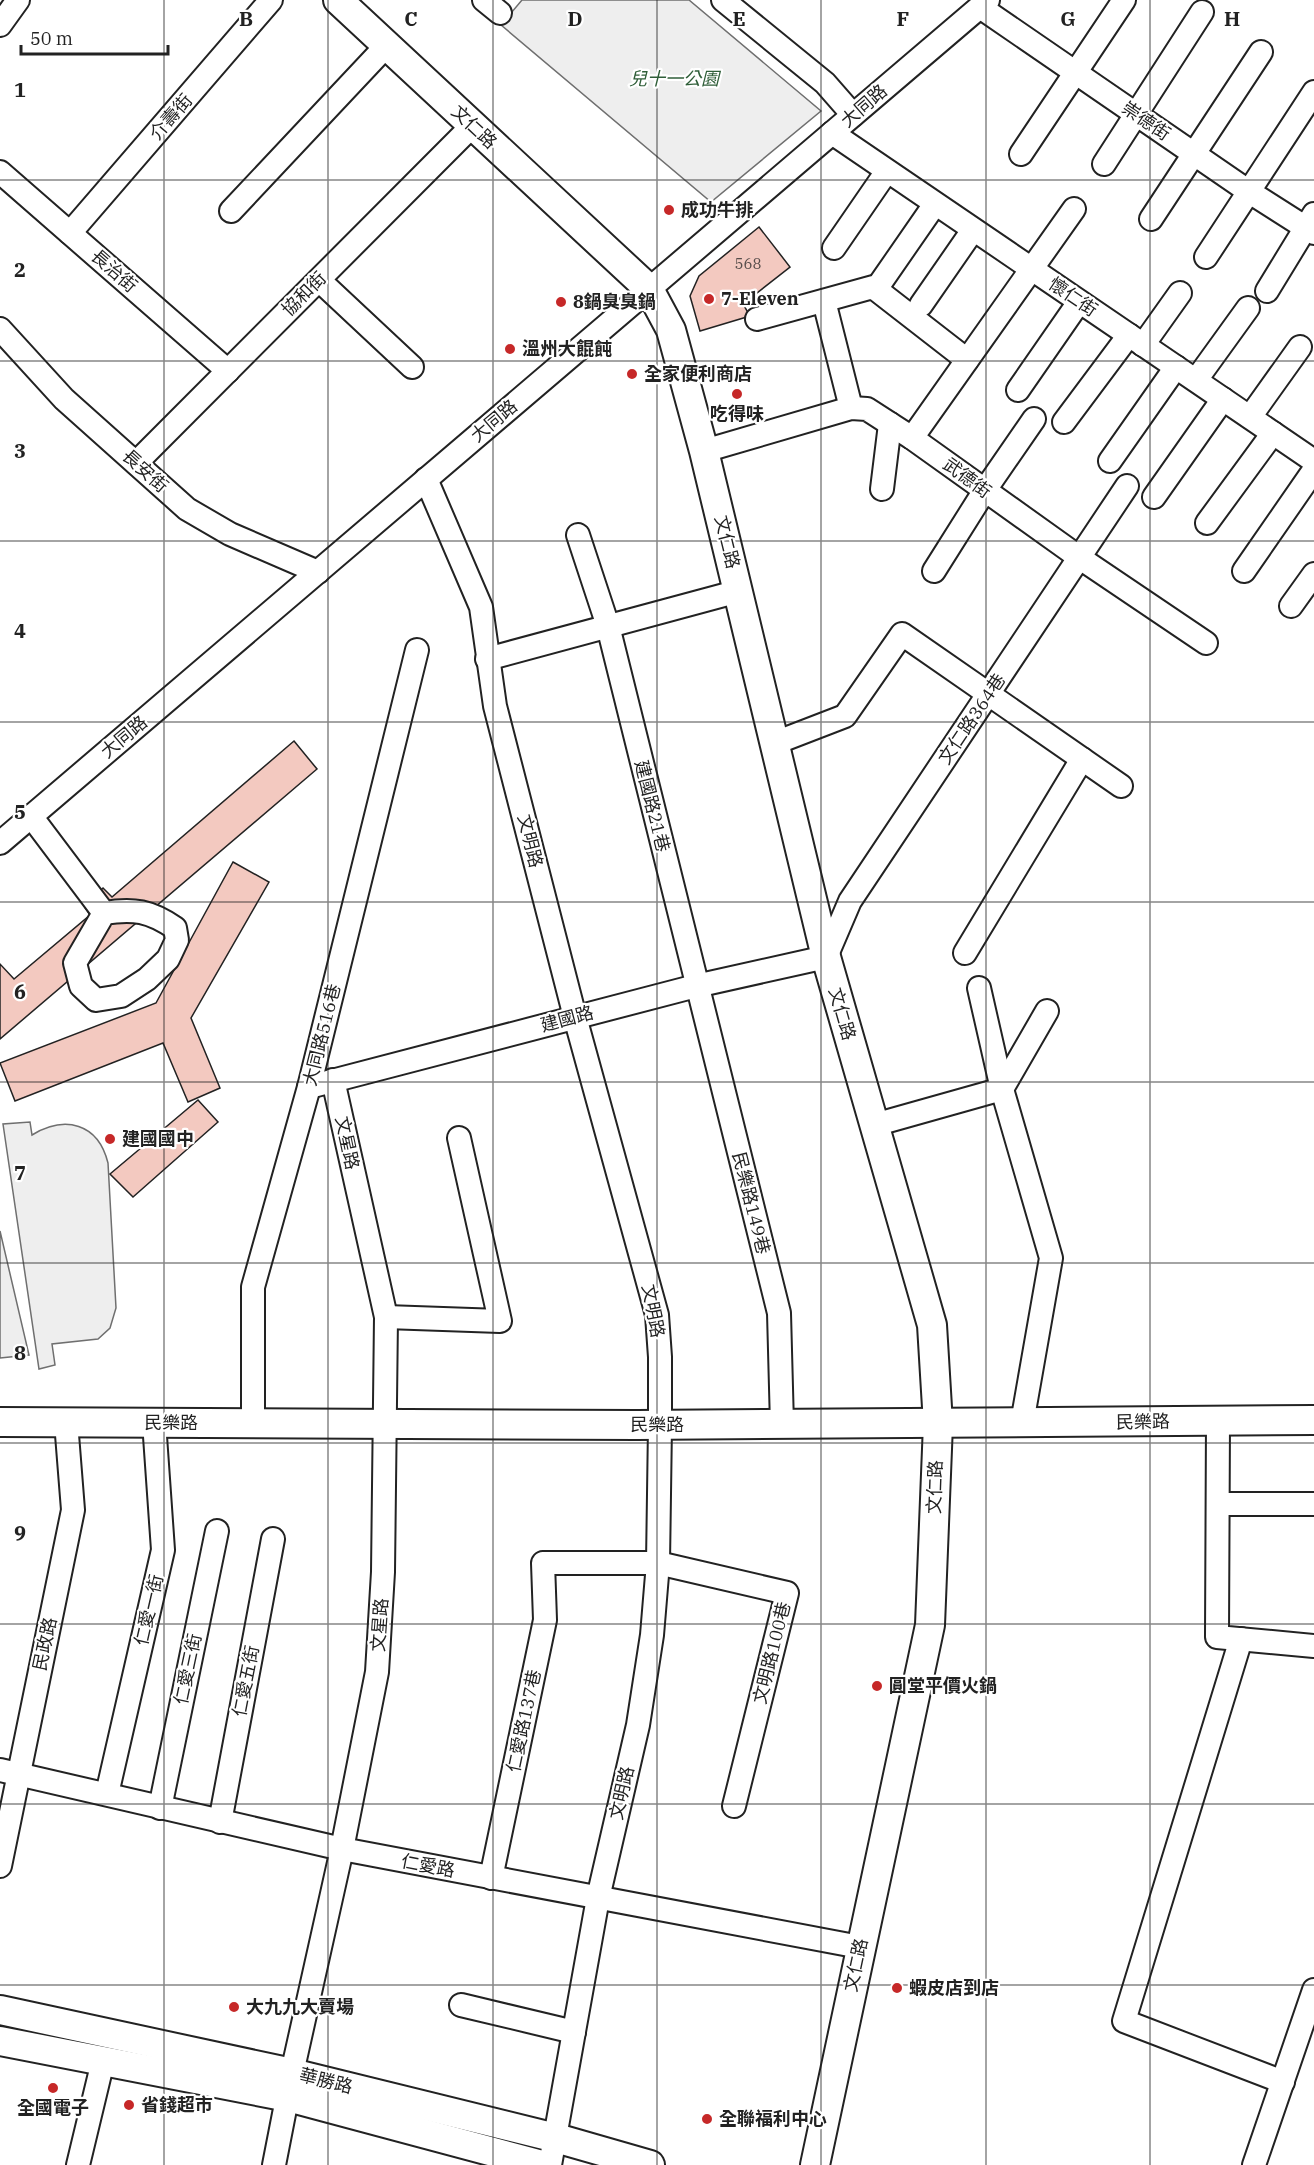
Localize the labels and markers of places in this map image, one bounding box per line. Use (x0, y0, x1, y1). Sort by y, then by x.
place label: 成功牛排 (681, 198, 753, 221)
marker: 成功牛排 (662, 203, 676, 217)
place label: 7-Eleven (721, 287, 799, 310)
place label: 8鍋臭臭鍋 (573, 290, 656, 313)
marker: 7-Eleven (702, 292, 716, 306)
marker: 8鍋臭臭鍋 (554, 295, 568, 309)
place label: 溫州大餛飩 (522, 337, 612, 360)
marker: 溫州大餛飩 (503, 342, 517, 356)
place label: 全家便利商店 (644, 362, 752, 385)
marker: 全家便利商店 (625, 367, 639, 381)
marker: 吃得味 (730, 387, 744, 401)
place label: 吃得味 (710, 402, 764, 425)
place label: 建國國中 (122, 1127, 194, 1150)
marker: 建國國中 (103, 1132, 117, 1146)
place label: 圓堂平價火鍋 (889, 1674, 997, 1697)
marker: 圓堂平價火鍋 (870, 1679, 884, 1693)
place label: 蝦皮店到店 (909, 1976, 999, 1999)
marker: 蝦皮店到店 (890, 1981, 904, 1995)
place label: 大九九大賣場 (246, 1995, 354, 2018)
marker: 大九九大賣場 (227, 2000, 241, 2014)
marker: 全國電子 (46, 2081, 60, 2095)
place label: 省錢超市 (141, 2093, 213, 2116)
place label: 全國電子 (17, 2096, 89, 2119)
marker: 省錢超市 (122, 2098, 136, 2112)
place label: 全聯福利中心 (719, 2107, 827, 2130)
marker: 全聯福利中心 (700, 2112, 714, 2126)

